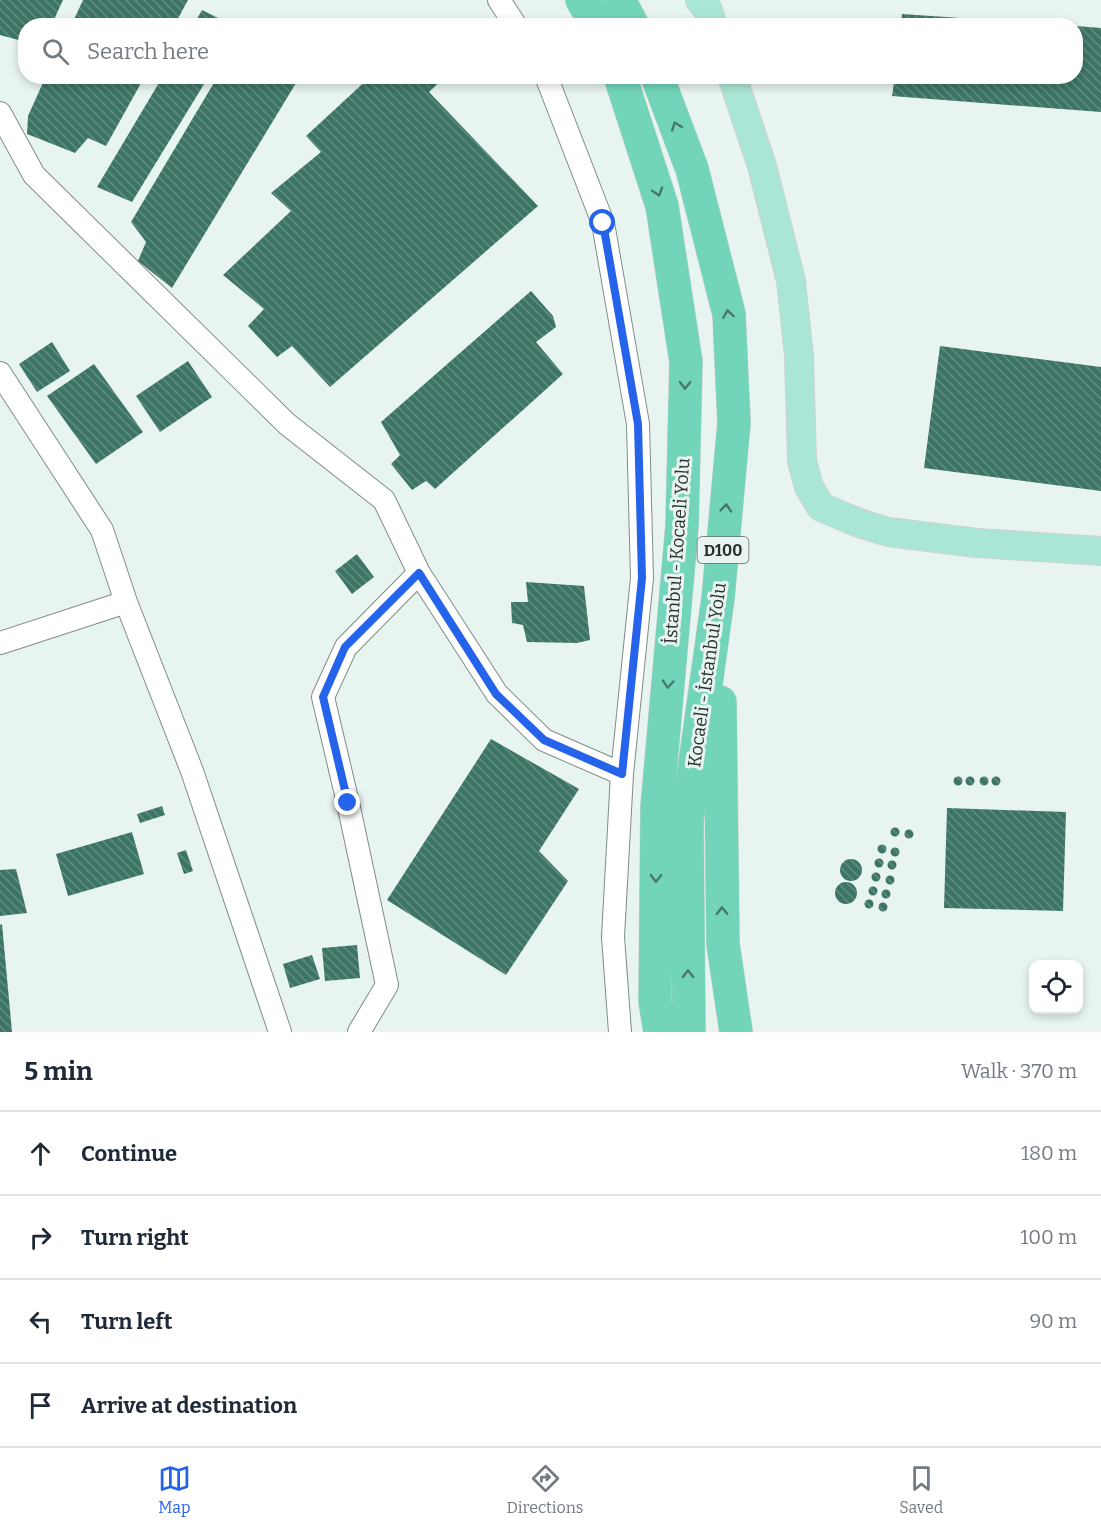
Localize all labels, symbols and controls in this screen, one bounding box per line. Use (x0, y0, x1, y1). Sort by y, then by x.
search box (18, 18, 1083, 84)
icon: search (39, 35, 72, 68)
text: Search here (87, 38, 209, 65)
one-way arrow (670, 121, 683, 132)
one-way arrow (650, 186, 663, 197)
route start (589, 209, 615, 235)
one-way arrow (722, 309, 734, 318)
one-way arrow (679, 380, 692, 389)
street label: İstanbul - Kocaeli Yolu (660, 457, 694, 645)
one-way arrow (719, 504, 732, 513)
road number: D100 (698, 537, 748, 563)
street label: Kocaeli - İstanbul Yolu (683, 581, 731, 769)
one-way arrow (662, 679, 675, 688)
route end (334, 789, 360, 815)
one-way arrow (650, 874, 662, 883)
one-way arrow (716, 907, 729, 916)
map controls (1029, 960, 1083, 1014)
button: locate (1029, 960, 1083, 1014)
one-way arrow (682, 969, 694, 978)
text: 5 min (24, 1056, 93, 1087)
text: Walk · 370 m (961, 1059, 1077, 1083)
icon: ahead (24, 1137, 57, 1170)
text: Continue (81, 1140, 177, 1167)
text: 180 m (1021, 1141, 1077, 1165)
icon: right (24, 1221, 57, 1254)
text: Turn right (81, 1224, 189, 1251)
text: 100 m (1020, 1225, 1077, 1249)
icon: left (24, 1305, 57, 1338)
text: Turn left (81, 1308, 173, 1335)
text: 90 m (1029, 1309, 1077, 1333)
icon: arrive (24, 1389, 57, 1422)
text: Arrive at destination (81, 1392, 297, 1419)
tab: Map (158, 1462, 191, 1517)
tab: Directions (507, 1462, 584, 1517)
tab: Saved (899, 1462, 943, 1517)

